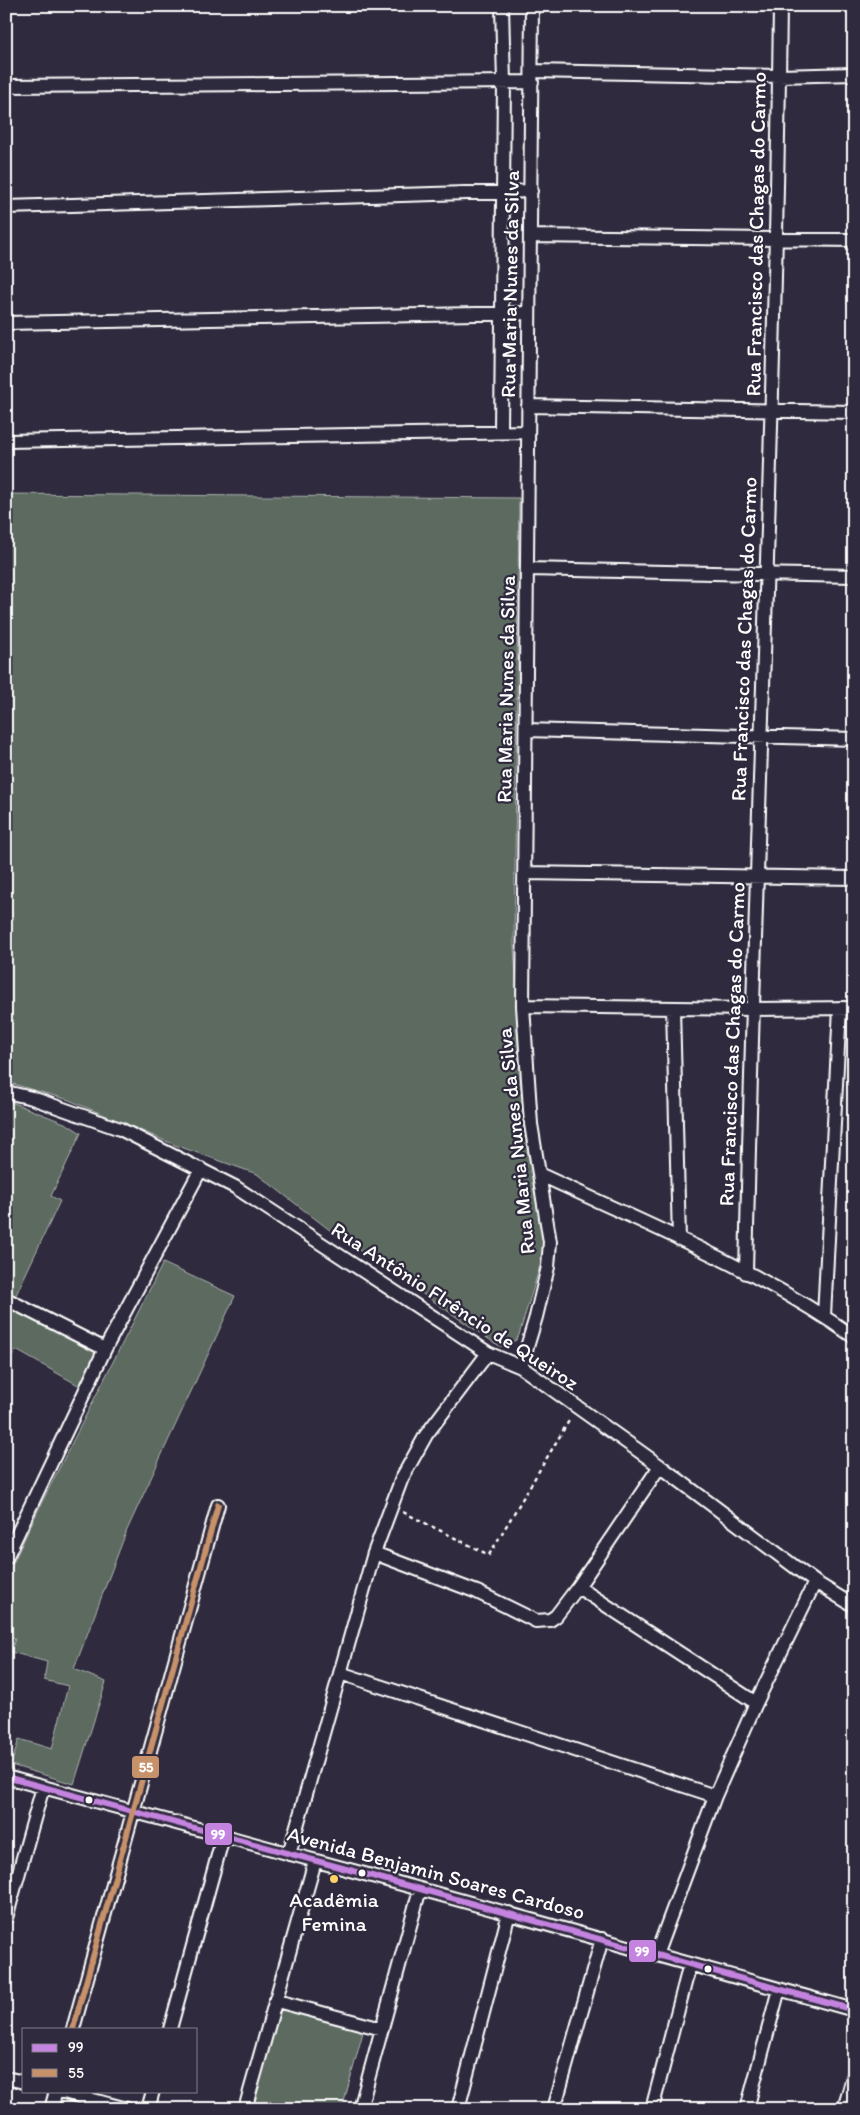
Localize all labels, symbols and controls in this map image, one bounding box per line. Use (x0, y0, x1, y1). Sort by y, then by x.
street label: Rua Francisco das Chagas do Carmo (740, 71, 771, 397)
street label: Rua Maria Nunes da Silva (495, 170, 524, 398)
street label: Rua Francisco das Chagas do Carmo (725, 476, 762, 802)
street label: Rua Maria Nunes da Silva (491, 575, 520, 803)
street label: Rua Francisco das Chagas do Carmo (713, 881, 750, 1207)
street label: Rua Maria Nunes da Silva (491, 1027, 540, 1256)
street label: Rua Antônio Flrêncio de Queiroz (327, 1216, 584, 1395)
line badge: 55 (131, 1755, 160, 1779)
text: 55 (139, 1759, 154, 1776)
unlabelled marker (84, 1795, 94, 1805)
street label: Avenida Benjamin Soares Cardoso (285, 1821, 588, 1924)
line badge: 99 (204, 1822, 233, 1846)
text: 99 (211, 1826, 225, 1843)
unlabelled marker (357, 1868, 367, 1878)
marker: Acadêmia Femina (328, 1873, 340, 1885)
place label: Acadêmia Femina (289, 1887, 379, 1936)
line badge: 99 (628, 1939, 657, 1963)
text: 99 (635, 1943, 649, 1960)
unlabelled marker (703, 1964, 713, 1974)
legend (22, 2028, 198, 2092)
text: 99 (68, 2038, 84, 2056)
text: 55 (68, 2064, 84, 2082)

